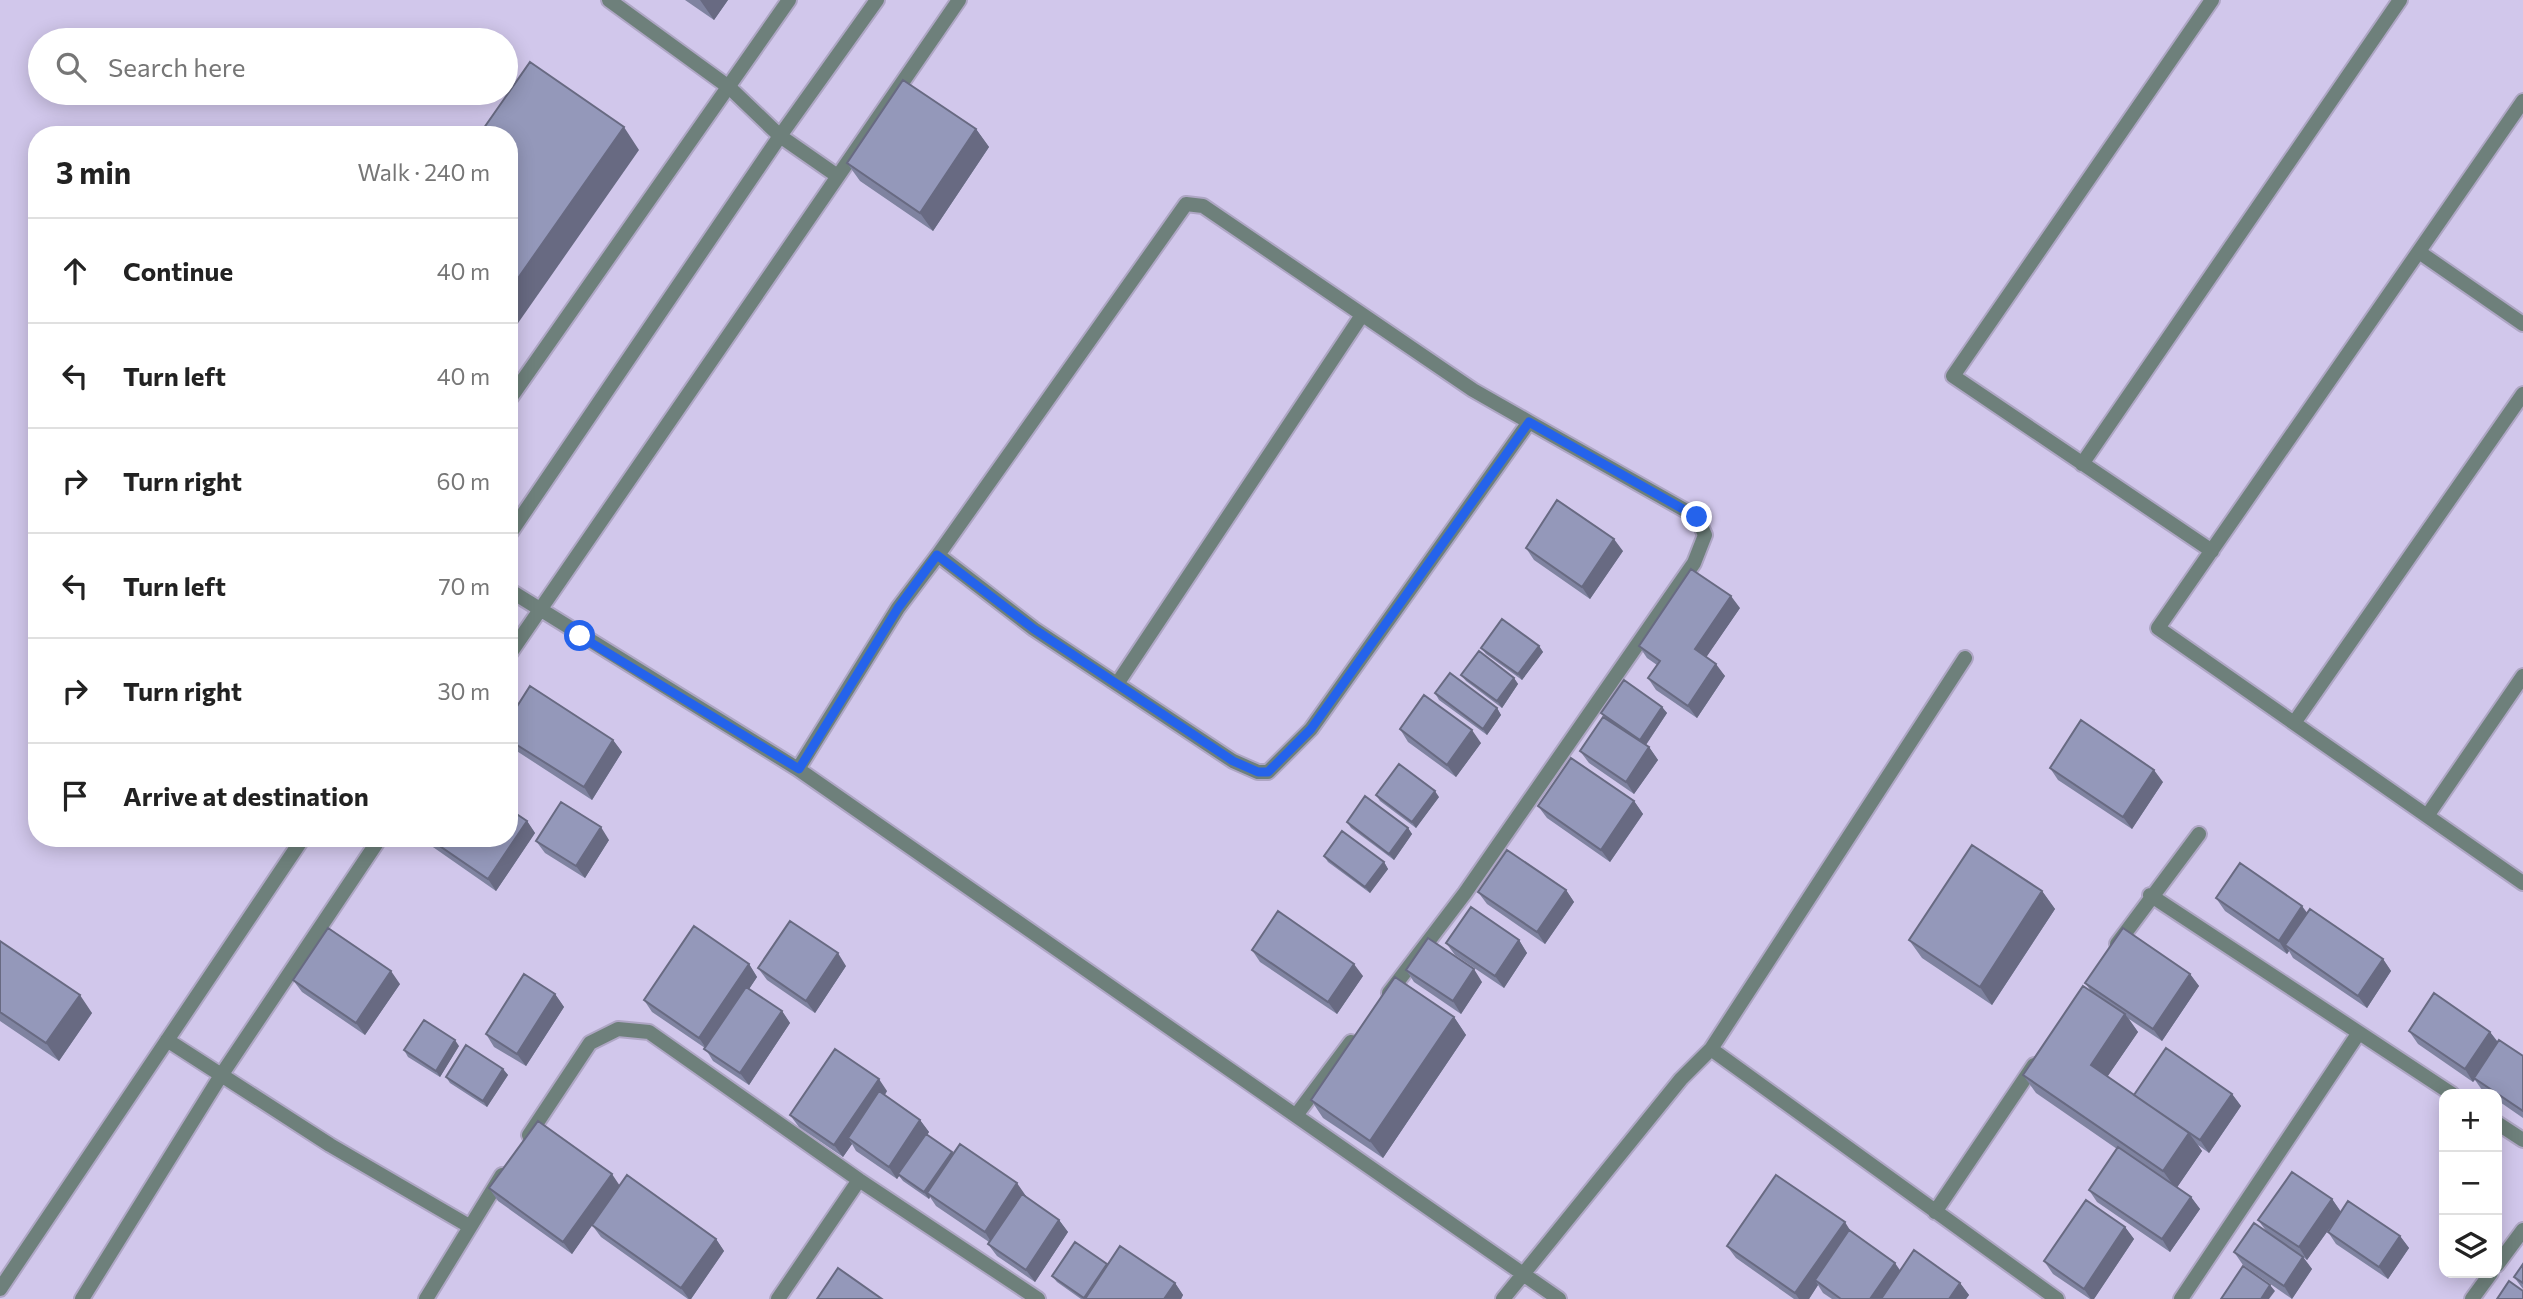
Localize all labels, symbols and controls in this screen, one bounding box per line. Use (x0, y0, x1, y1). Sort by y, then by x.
search box (28, 28, 518, 105)
icon: search (52, 48, 90, 86)
text: Search here (108, 51, 246, 82)
text: 3 min (56, 153, 131, 190)
text: Walk · 240 m (358, 158, 490, 186)
icon: ahead (56, 252, 94, 290)
text: Continue (123, 255, 233, 286)
text: 40 m (437, 257, 490, 285)
icon: left (56, 357, 94, 395)
text: Turn left (123, 360, 226, 391)
text: 40 m (437, 362, 490, 390)
icon: right (56, 462, 94, 500)
text: Turn right (123, 465, 242, 496)
text: 60 m (437, 467, 490, 495)
route end (1681, 501, 1712, 532)
icon: left (56, 567, 94, 605)
text: Turn left (123, 570, 226, 601)
text: 70 m (438, 572, 490, 600)
route start (564, 620, 595, 651)
icon: right (56, 672, 94, 710)
text: Turn right (123, 675, 242, 706)
text: 30 m (437, 677, 490, 705)
icon: arrive (56, 777, 94, 815)
text: Arrive at destination (123, 780, 369, 811)
map controls (2439, 1089, 2502, 1278)
button: + (2439, 1089, 2502, 1152)
button: − (2439, 1152, 2502, 1215)
button: layers (2439, 1215, 2502, 1278)

